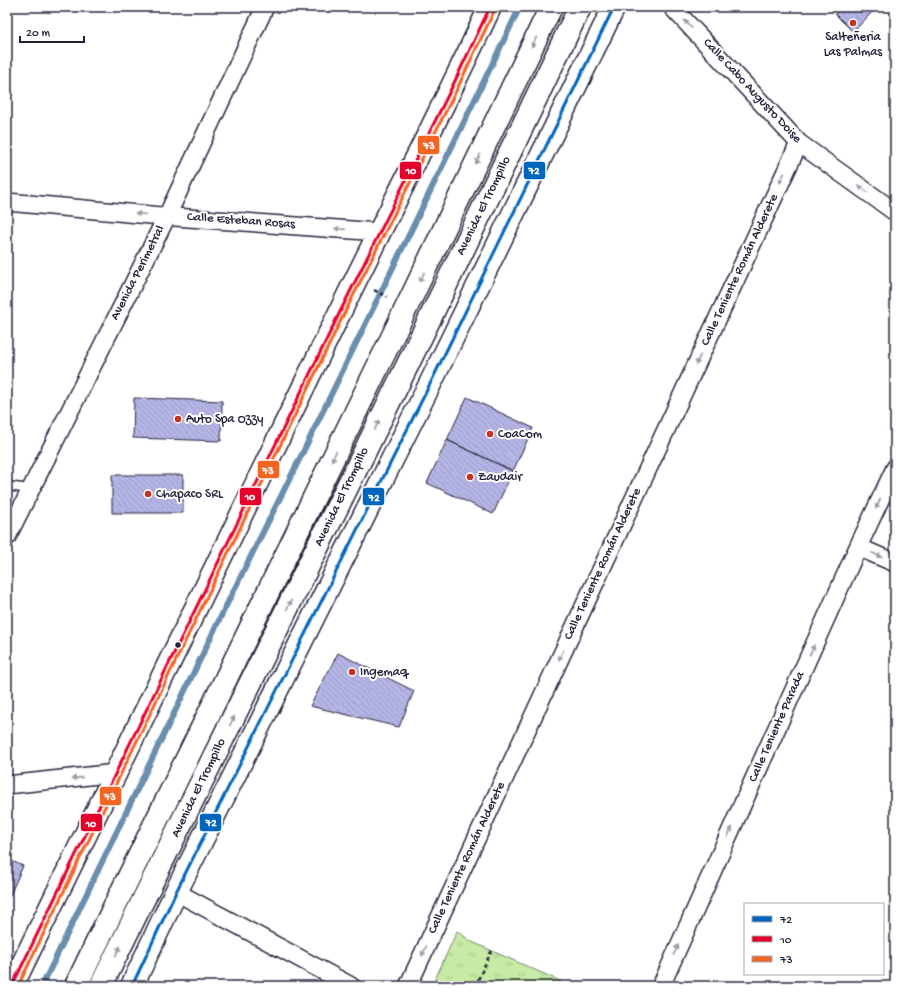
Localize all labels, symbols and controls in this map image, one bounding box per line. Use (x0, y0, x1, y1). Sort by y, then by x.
scale bar (20, 18, 84, 44)
marker: Salteñeria Las Palmas (848, 18, 858, 28)
one-way arrow (683, 19, 693, 29)
text: 20 m (26, 27, 51, 41)
place label: Salteñeria Las Palmas (824, 30, 883, 60)
one-way arrow (531, 36, 537, 48)
street label: Calle Cabo Augusto Doise (700, 36, 805, 147)
line badge: 73 (417, 135, 440, 155)
text: 73 (422, 141, 435, 153)
street label: Avenida El Trompillo (454, 154, 515, 258)
one-way arrow (475, 154, 481, 165)
line badge: 10 (399, 161, 422, 180)
line badge: 72 (523, 161, 546, 180)
text: 10 (405, 166, 417, 178)
text: 72 (527, 166, 540, 178)
one-way arrow (779, 172, 786, 184)
one-way arrow (858, 185, 869, 193)
street label: Calle Teniente Román Alderete (698, 191, 782, 348)
one-way arrow (135, 210, 147, 217)
street label: Calle Esteban Rosas (186, 210, 297, 232)
street label: Avenida Perimetral (108, 223, 168, 323)
one-way arrow (334, 226, 346, 233)
one-way arrow (419, 271, 425, 282)
one-way arrow (695, 354, 701, 365)
place label: Auto Spa Ozzy (186, 412, 264, 427)
marker: Auto Spa Ozzy (173, 414, 183, 424)
one-way arrow (374, 420, 380, 431)
place label: CoaCom (498, 427, 542, 442)
marker: CoaCom (485, 429, 495, 439)
street label: Avenida El Trompillo (312, 445, 373, 549)
one-way arrow (331, 451, 338, 462)
line badge: 73 (257, 460, 280, 479)
text: 73 (261, 466, 274, 478)
place label: Zaudair (478, 470, 523, 485)
marker: Zaudair (465, 472, 475, 482)
street label: Calle Teniente Román Alderete (561, 485, 645, 642)
place label: Chapaco SRL (156, 487, 224, 502)
line badge: 10 (239, 487, 262, 506)
line badge: 72 (362, 487, 385, 506)
marker: Chapaco SRL (143, 489, 153, 499)
text: 10 (244, 492, 256, 504)
text: 72 (367, 493, 380, 505)
one-way arrow (875, 498, 881, 509)
one-way arrow (871, 552, 882, 558)
one-way arrow (286, 599, 292, 610)
unlabelled marker (173, 640, 183, 650)
one-way arrow (809, 644, 815, 655)
one-way arrow (558, 650, 564, 661)
place label: Ingemaq (360, 665, 410, 680)
marker: Ingemaq (347, 667, 357, 677)
street label: Calle Teniente Parada (746, 669, 808, 785)
one-way arrow (228, 716, 235, 727)
street label: Avenida El Trompillo (169, 736, 230, 840)
one-way arrow (71, 774, 83, 781)
street label: Calle Teniente Román Alderete (425, 779, 509, 936)
line badge: 73 (99, 786, 122, 806)
text: 73 (103, 792, 116, 804)
line badge: 10 (80, 813, 103, 832)
line badge: 72 (199, 813, 222, 832)
text: 72 (204, 818, 217, 830)
text: 10 (85, 819, 97, 831)
one-way arrow (727, 826, 733, 837)
legend (744, 903, 884, 975)
text: 72 (779, 914, 792, 928)
text: 10 (779, 934, 792, 948)
one-way arrow (115, 945, 121, 957)
one-way arrow (421, 945, 427, 957)
one-way arrow (673, 945, 679, 956)
text: 73 (779, 954, 792, 968)

